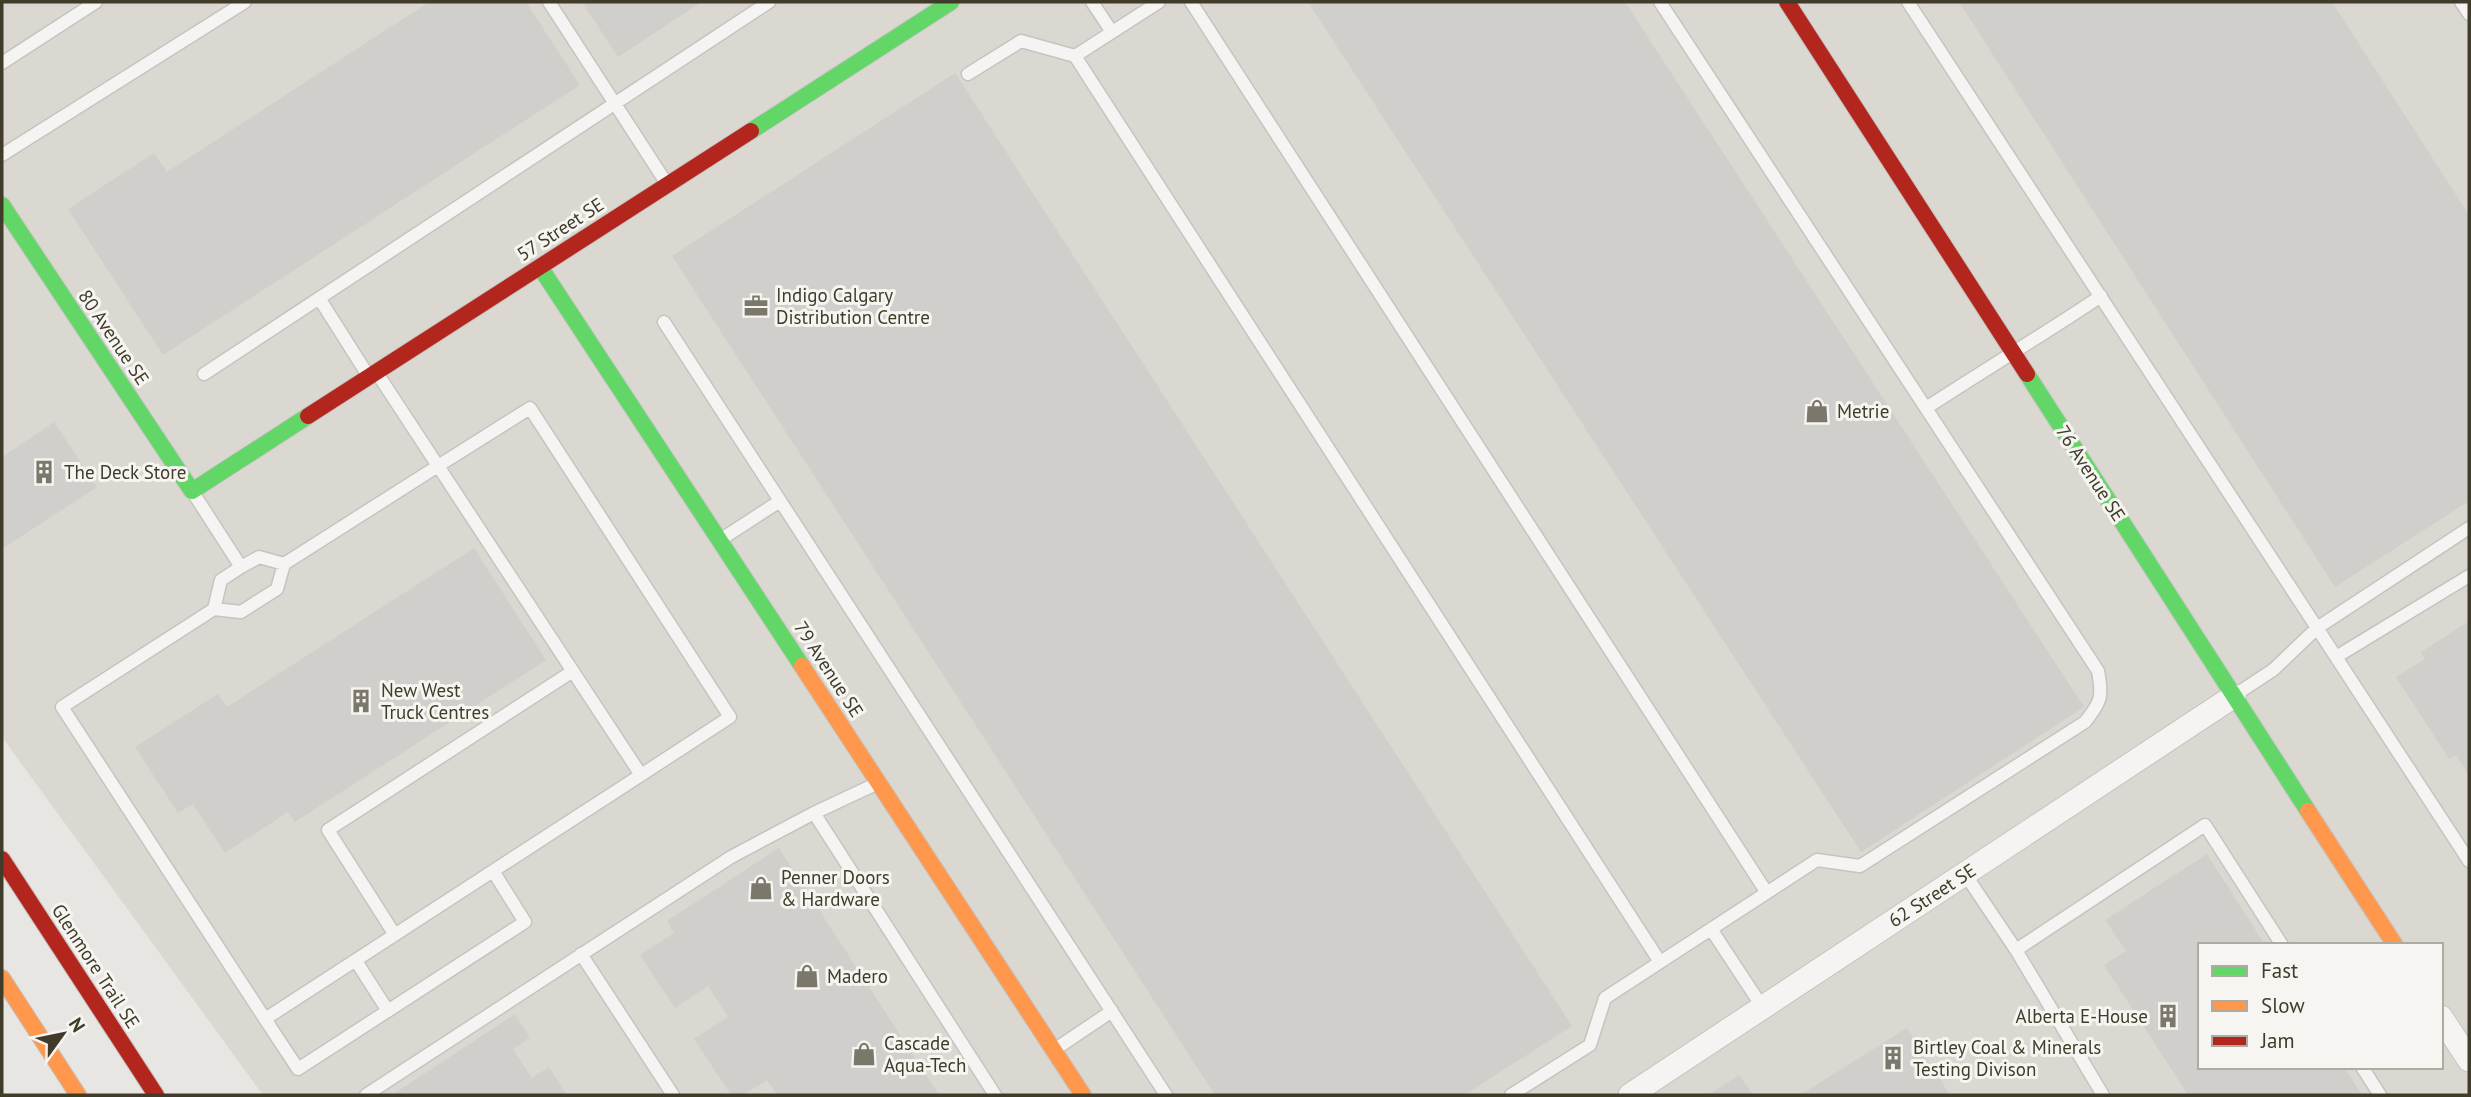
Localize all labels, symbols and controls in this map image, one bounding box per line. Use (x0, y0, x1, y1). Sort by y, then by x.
street label: 57 Street SE (512, 192, 608, 266)
place label: Indigo Calgary Distribution Centre (776, 283, 930, 329)
street label: 80 Avenue SE (73, 285, 155, 389)
office icon: Indigo Calgary Distribution Centre (742, 292, 770, 320)
shop icon: Metrie (1803, 397, 1831, 425)
place label: Metrie (1837, 399, 1889, 423)
street label: 76 Avenue SE (2051, 420, 2131, 526)
building icon: The Deck Store (30, 458, 58, 486)
place label: The Deck Store (64, 460, 186, 484)
street label: 79 Avenue SE (789, 616, 869, 722)
place label: New West Truck Centres (381, 678, 489, 724)
building icon: New West Truck Centres (347, 687, 375, 715)
street label: 62 Street SE (1884, 858, 1980, 932)
place label: Penner Doors & Hardware (781, 865, 890, 911)
shop icon: Penner Doors & Hardware (747, 874, 775, 902)
street label: Glenmore Trail SE (47, 899, 145, 1033)
legend (2198, 943, 2443, 1069)
text: Fast (2261, 957, 2298, 984)
shop icon: Madero (793, 962, 821, 990)
place label: Madero (827, 964, 888, 988)
text: Slow (2261, 992, 2305, 1019)
north arrow (28, 999, 98, 1069)
building icon: Alberta E-House (2154, 1002, 2182, 1030)
place label: Alberta E-House (2016, 1004, 2148, 1028)
text: N (64, 1013, 91, 1037)
text: Jam (2260, 1027, 2295, 1054)
place label: Cascade Aqua-Tech (884, 1031, 967, 1077)
place label: Birtley Coal & Minerals Testing Divison (1913, 1035, 2101, 1081)
shop icon: Cascade Aqua-Tech (850, 1040, 878, 1068)
building icon: Birtley Coal & Minerals Testing Divison (1879, 1044, 1907, 1072)

